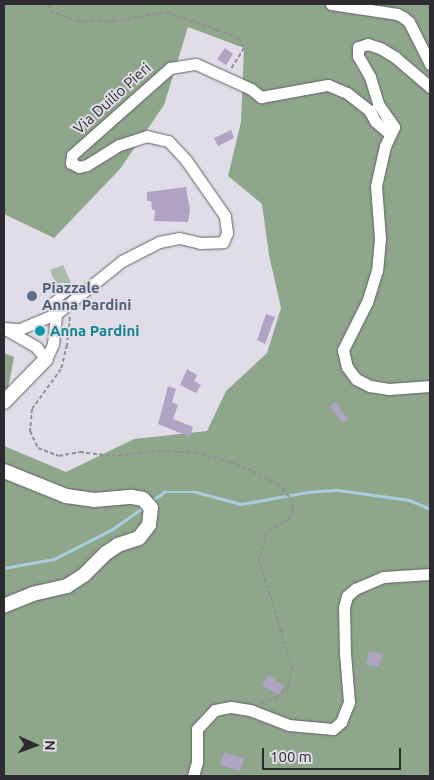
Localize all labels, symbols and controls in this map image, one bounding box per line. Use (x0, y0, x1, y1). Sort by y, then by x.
street label: Via Duilio Pieri (70, 59, 154, 137)
place label: Piazzale Anna Pardini (42, 278, 131, 313)
marker: Piazzale Anna Pardini (26, 290, 38, 302)
place label: Anna Pardini (50, 322, 139, 340)
marker: Anna Pardini (34, 325, 46, 337)
north arrow (10, 720, 60, 770)
scale bar (264, 738, 403, 770)
text: N (42, 740, 58, 751)
text: 100 m (270, 748, 312, 765)

